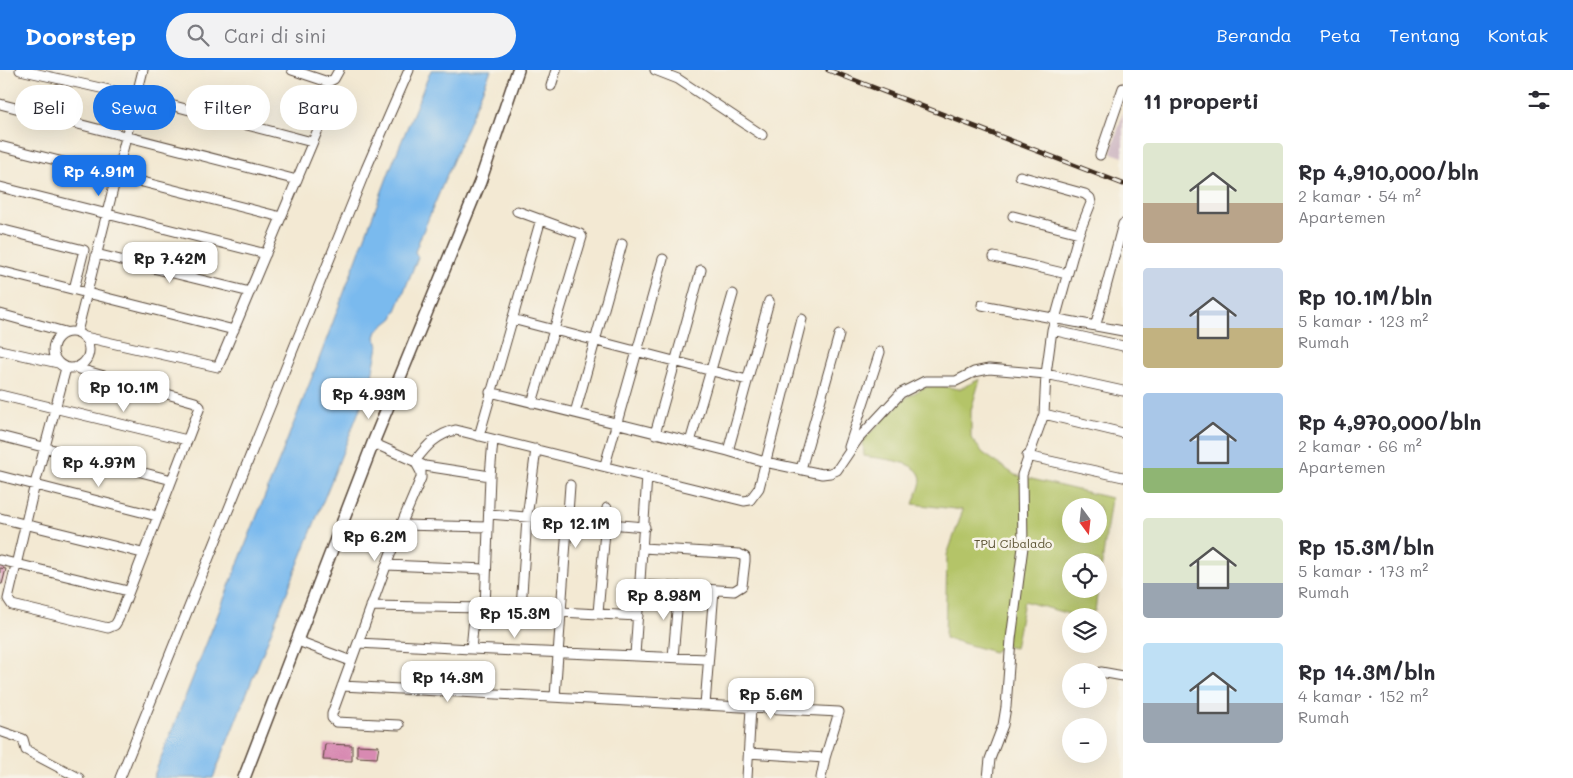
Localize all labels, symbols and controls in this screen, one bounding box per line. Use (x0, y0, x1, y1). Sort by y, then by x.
search box (166, 13, 516, 58)
text: Doorstep (25, 20, 136, 51)
icon: search (184, 21, 212, 49)
text: Cari di sini (224, 23, 326, 48)
text: Beranda (1217, 23, 1292, 47)
text: Peta (1320, 23, 1361, 47)
text: Tentang (1389, 23, 1460, 47)
text: Kontak (1488, 23, 1548, 47)
chip: Beli (15, 85, 83, 130)
chip: Sewa (93, 85, 176, 130)
chip: Filter (186, 85, 270, 130)
chip: Baru (280, 85, 357, 130)
icon: filters (1525, 86, 1553, 114)
text: 11 properti (1143, 87, 1259, 114)
pin: Rp 4.91M (47, 154, 151, 197)
text: Rp 4,910,000/bln (1298, 158, 1479, 185)
text: Rp 4.91M (63, 160, 135, 181)
icon: home (1183, 163, 1243, 223)
text: 2 kamar · 54 m² (1298, 185, 1421, 206)
text: Apartemen (1298, 206, 1385, 227)
pin: Rp 7.42M (118, 242, 222, 284)
text: Rp 7.42M (134, 247, 206, 268)
text: Rp 10.1M/bln (1298, 283, 1432, 310)
icon: home (1183, 288, 1243, 348)
text: 5 kamar · 123 m² (1298, 310, 1428, 331)
text: Rumah (1298, 331, 1349, 352)
pin: Rp 10.1M (72, 370, 176, 413)
text: Rp 10.1M (89, 376, 159, 397)
pin: Rp 4.93M (317, 378, 421, 420)
text: Rp 4.93M (332, 383, 406, 404)
text: Rp 4,970,000/bln (1298, 408, 1481, 435)
icon: home (1183, 413, 1243, 473)
text: 2 kamar · 66 m² (1298, 435, 1422, 456)
pin: Rp 4.97M (47, 446, 151, 488)
text: Rp 4.97M (62, 451, 136, 472)
text: Apartemen (1298, 456, 1385, 477)
north arrow (1062, 498, 1108, 542)
map controls (1062, 498, 1107, 763)
pin: Rp 12.1M (524, 506, 628, 549)
text: Rp 12.1M (542, 512, 610, 533)
pin: Rp 6.2M (329, 520, 421, 562)
text: Rp 6.2M (343, 525, 407, 546)
text: Rp 15.3M/bln (1298, 533, 1434, 560)
park label: TPU Cibalado (974, 535, 1052, 551)
icon: home (1183, 538, 1243, 598)
button: locate (1062, 553, 1107, 598)
text: 5 kamar · 173 m² (1298, 560, 1428, 581)
pin: Rp 8.98M (612, 578, 716, 621)
text: Rumah (1298, 581, 1349, 602)
text: Rp 8.98M (627, 584, 701, 605)
pin: Rp 15.3M (463, 596, 567, 639)
text: Rp 15.3M (480, 602, 550, 623)
button: layers (1062, 608, 1107, 653)
text: Rp 14.3M/bln (1298, 658, 1435, 685)
pin: Rp 14.3M (396, 660, 500, 703)
button: + (1062, 663, 1107, 708)
icon: home (1183, 663, 1243, 723)
text: Rp 14.3M (412, 666, 484, 687)
pin: Rp 5.6M (725, 678, 817, 720)
text: Rp 5.6M (739, 683, 803, 704)
text: 4 kamar · 152 m² (1298, 685, 1428, 706)
text: Rumah (1298, 706, 1349, 727)
button: − (1062, 718, 1107, 763)

